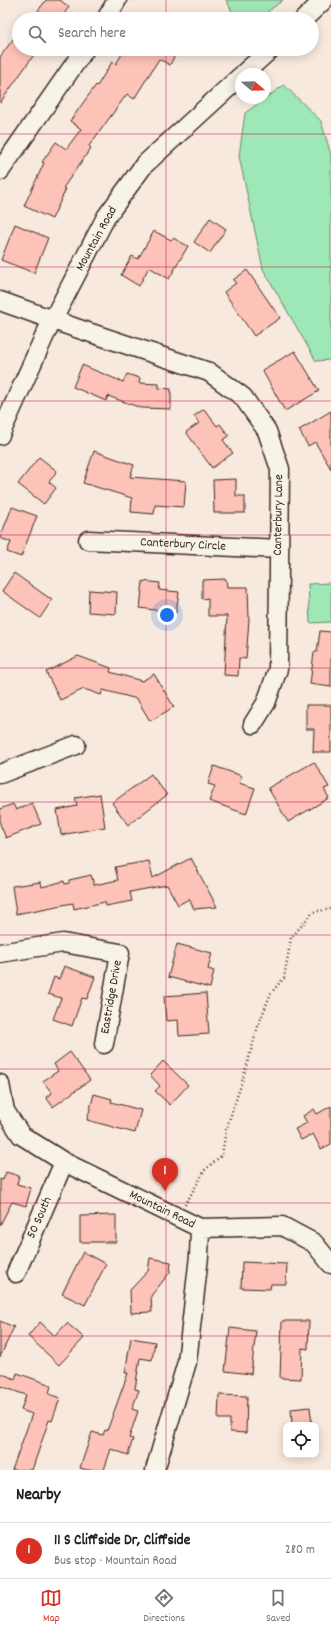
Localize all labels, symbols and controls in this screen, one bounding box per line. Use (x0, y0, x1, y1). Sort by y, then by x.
search box (12, 12, 319, 56)
icon: search (26, 23, 48, 45)
text: Search here (58, 23, 126, 45)
north arrow (235, 68, 271, 104)
street label: Mountain Road (71, 203, 123, 275)
street label: Canterbury Lane (269, 474, 289, 556)
street label: Canterbury Circle (140, 533, 227, 557)
your location (157, 605, 177, 625)
street label: Eastridge Drive (96, 958, 128, 1036)
pin: 1 (152, 1158, 178, 1191)
street label: Mountain Road (126, 1186, 198, 1234)
street label: 50 South (22, 1194, 58, 1242)
map controls (283, 1422, 319, 1458)
button: locate (283, 1422, 319, 1458)
text: Nearby (16, 1484, 60, 1508)
text: 11 S Cliffside Dr, Cliffside (54, 1530, 190, 1552)
text: 1 (28, 1541, 30, 1560)
text: 280 m (285, 1541, 315, 1560)
text: Bus stop · Mountain Road (54, 1552, 177, 1571)
tab: Map (40, 1587, 62, 1627)
tab: Directions (143, 1587, 185, 1627)
tab: Saved (266, 1587, 291, 1627)

